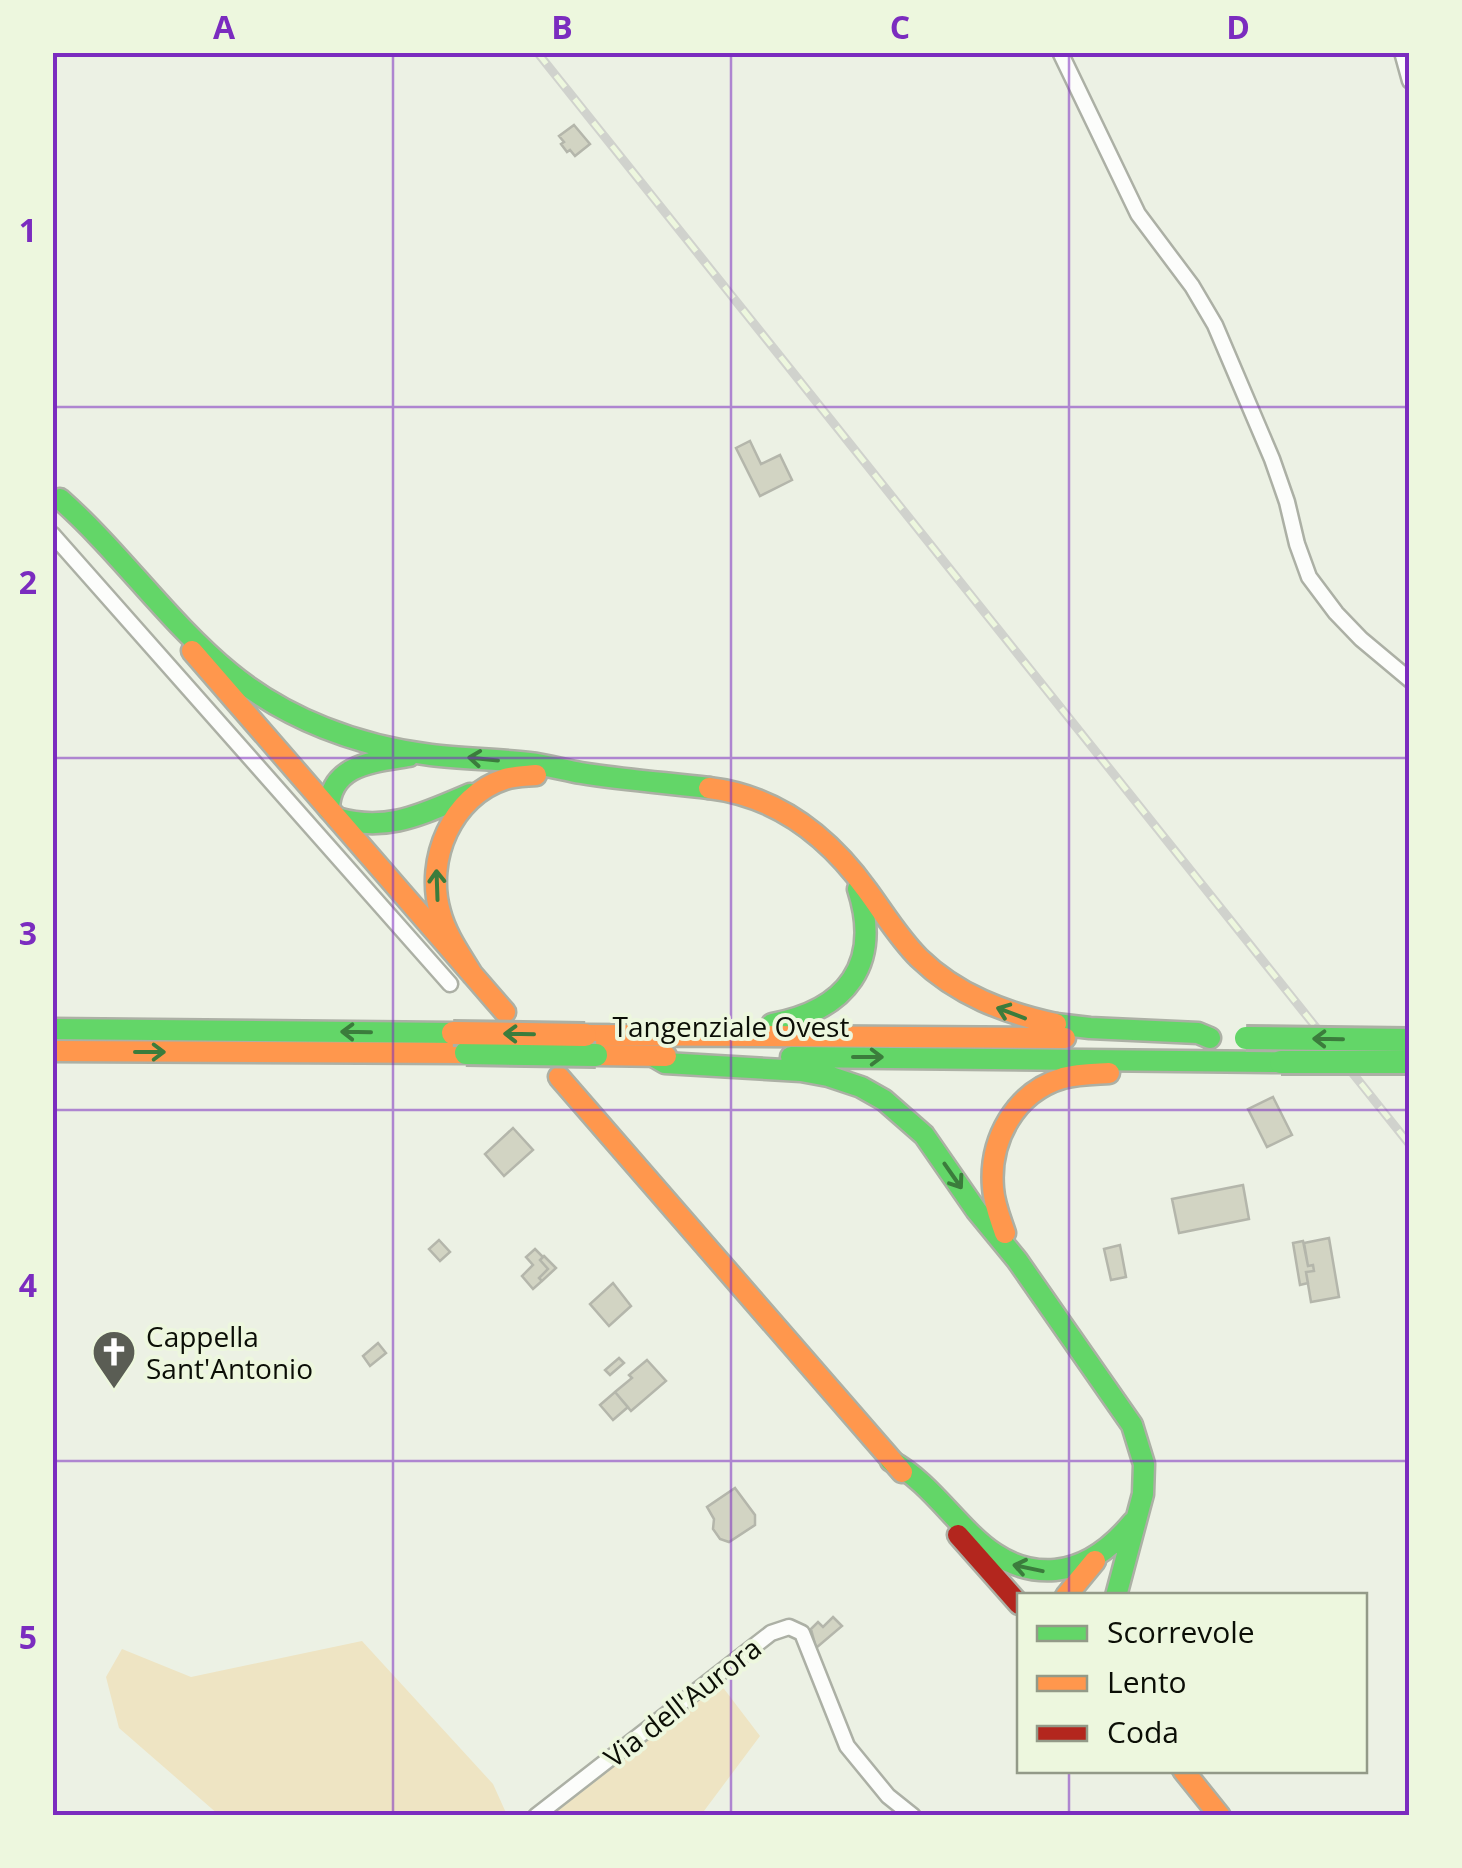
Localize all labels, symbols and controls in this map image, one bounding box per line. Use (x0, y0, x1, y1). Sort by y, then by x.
text: A (213, 5, 236, 48)
text: B (551, 5, 573, 48)
text: C (890, 5, 910, 48)
text: D (1226, 5, 1250, 48)
text: 1 (19, 208, 37, 251)
text: 2 (19, 560, 37, 603)
one-way arrow (467, 749, 500, 768)
one-way arrow (427, 869, 446, 902)
text: 3 (19, 911, 37, 954)
one-way arrow (997, 1002, 1027, 1020)
street label: Tangenziale Ovest (613, 1007, 849, 1045)
one-way arrow (340, 1022, 372, 1042)
one-way arrow (504, 1024, 536, 1044)
one-way arrow (1312, 1030, 1344, 1048)
one-way arrow (132, 1042, 165, 1062)
one-way arrow (852, 1048, 884, 1067)
one-way arrow (942, 1162, 963, 1190)
text: 4 (19, 1263, 37, 1306)
place label: Cappella Sant'Antonio (146, 1317, 313, 1387)
church icon: Cappella Sant'Antonio (91, 1329, 137, 1390)
one-way arrow (1013, 1557, 1045, 1576)
legend (1017, 1593, 1367, 1773)
text: Scorrevole (1107, 1611, 1255, 1652)
text: 5 (19, 1615, 37, 1658)
street label: Via dell'Aurora (595, 1629, 769, 1775)
text: Lento (1107, 1661, 1187, 1702)
text: Coda (1107, 1711, 1179, 1752)

